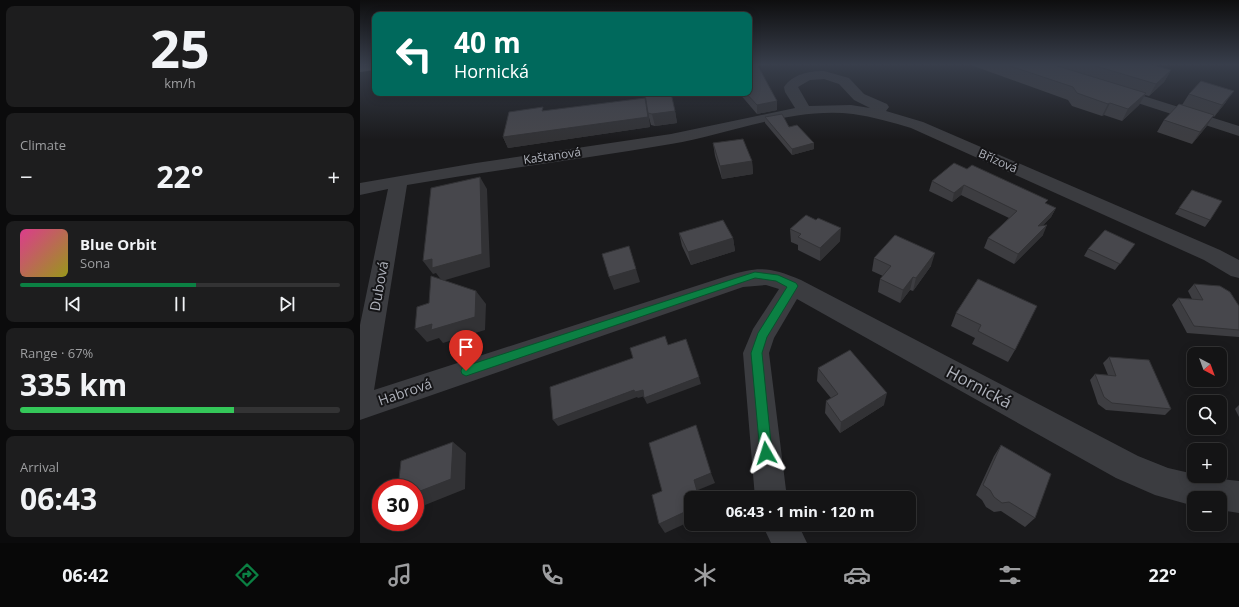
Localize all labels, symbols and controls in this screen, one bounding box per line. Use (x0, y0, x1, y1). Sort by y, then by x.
text: 25 (150, 12, 210, 83)
text: 40 m (454, 23, 521, 61)
icon: left (388, 28, 440, 80)
text: Hornická (454, 59, 529, 83)
text: km/h (164, 74, 196, 92)
text: Climate (20, 136, 66, 154)
street label: Kaštanová (522, 143, 582, 168)
street label: Břízová (976, 144, 1020, 177)
text: 22° (156, 156, 204, 197)
text: − (20, 161, 33, 191)
text: + (327, 161, 340, 191)
text: Blue Orbit (80, 234, 157, 254)
text: Sona (80, 254, 110, 272)
street label: Dubová (365, 259, 392, 312)
icon: previous (62, 293, 84, 315)
icon: pause (169, 293, 191, 315)
icon: next (276, 293, 298, 315)
pin (449, 330, 483, 371)
icon: arrive (455, 336, 477, 358)
text: Range · 67% (20, 344, 93, 362)
north arrow (1187, 347, 1227, 387)
map controls (1187, 347, 1227, 531)
street label: Hornická (943, 360, 1016, 413)
text: 335 km (20, 364, 127, 405)
street label: Habrová (375, 373, 434, 410)
button: search (1187, 395, 1227, 435)
position arrow (745, 432, 787, 474)
button: + (1187, 443, 1227, 483)
text: Arrival (20, 458, 59, 476)
text: 06:43 (20, 478, 97, 519)
speed limit sign: 30 (372, 479, 424, 531)
button: − (1187, 491, 1227, 531)
text: 06:43 · 1 min · 120 m (726, 501, 874, 521)
icon: directions (233, 561, 261, 589)
icon: music (386, 561, 414, 589)
icon: phone (538, 561, 566, 589)
icon: climate (691, 561, 719, 589)
icon: car (843, 561, 871, 589)
icon: filters (996, 561, 1024, 589)
text: 06:42 (62, 563, 109, 587)
text: 22° (1148, 563, 1177, 587)

